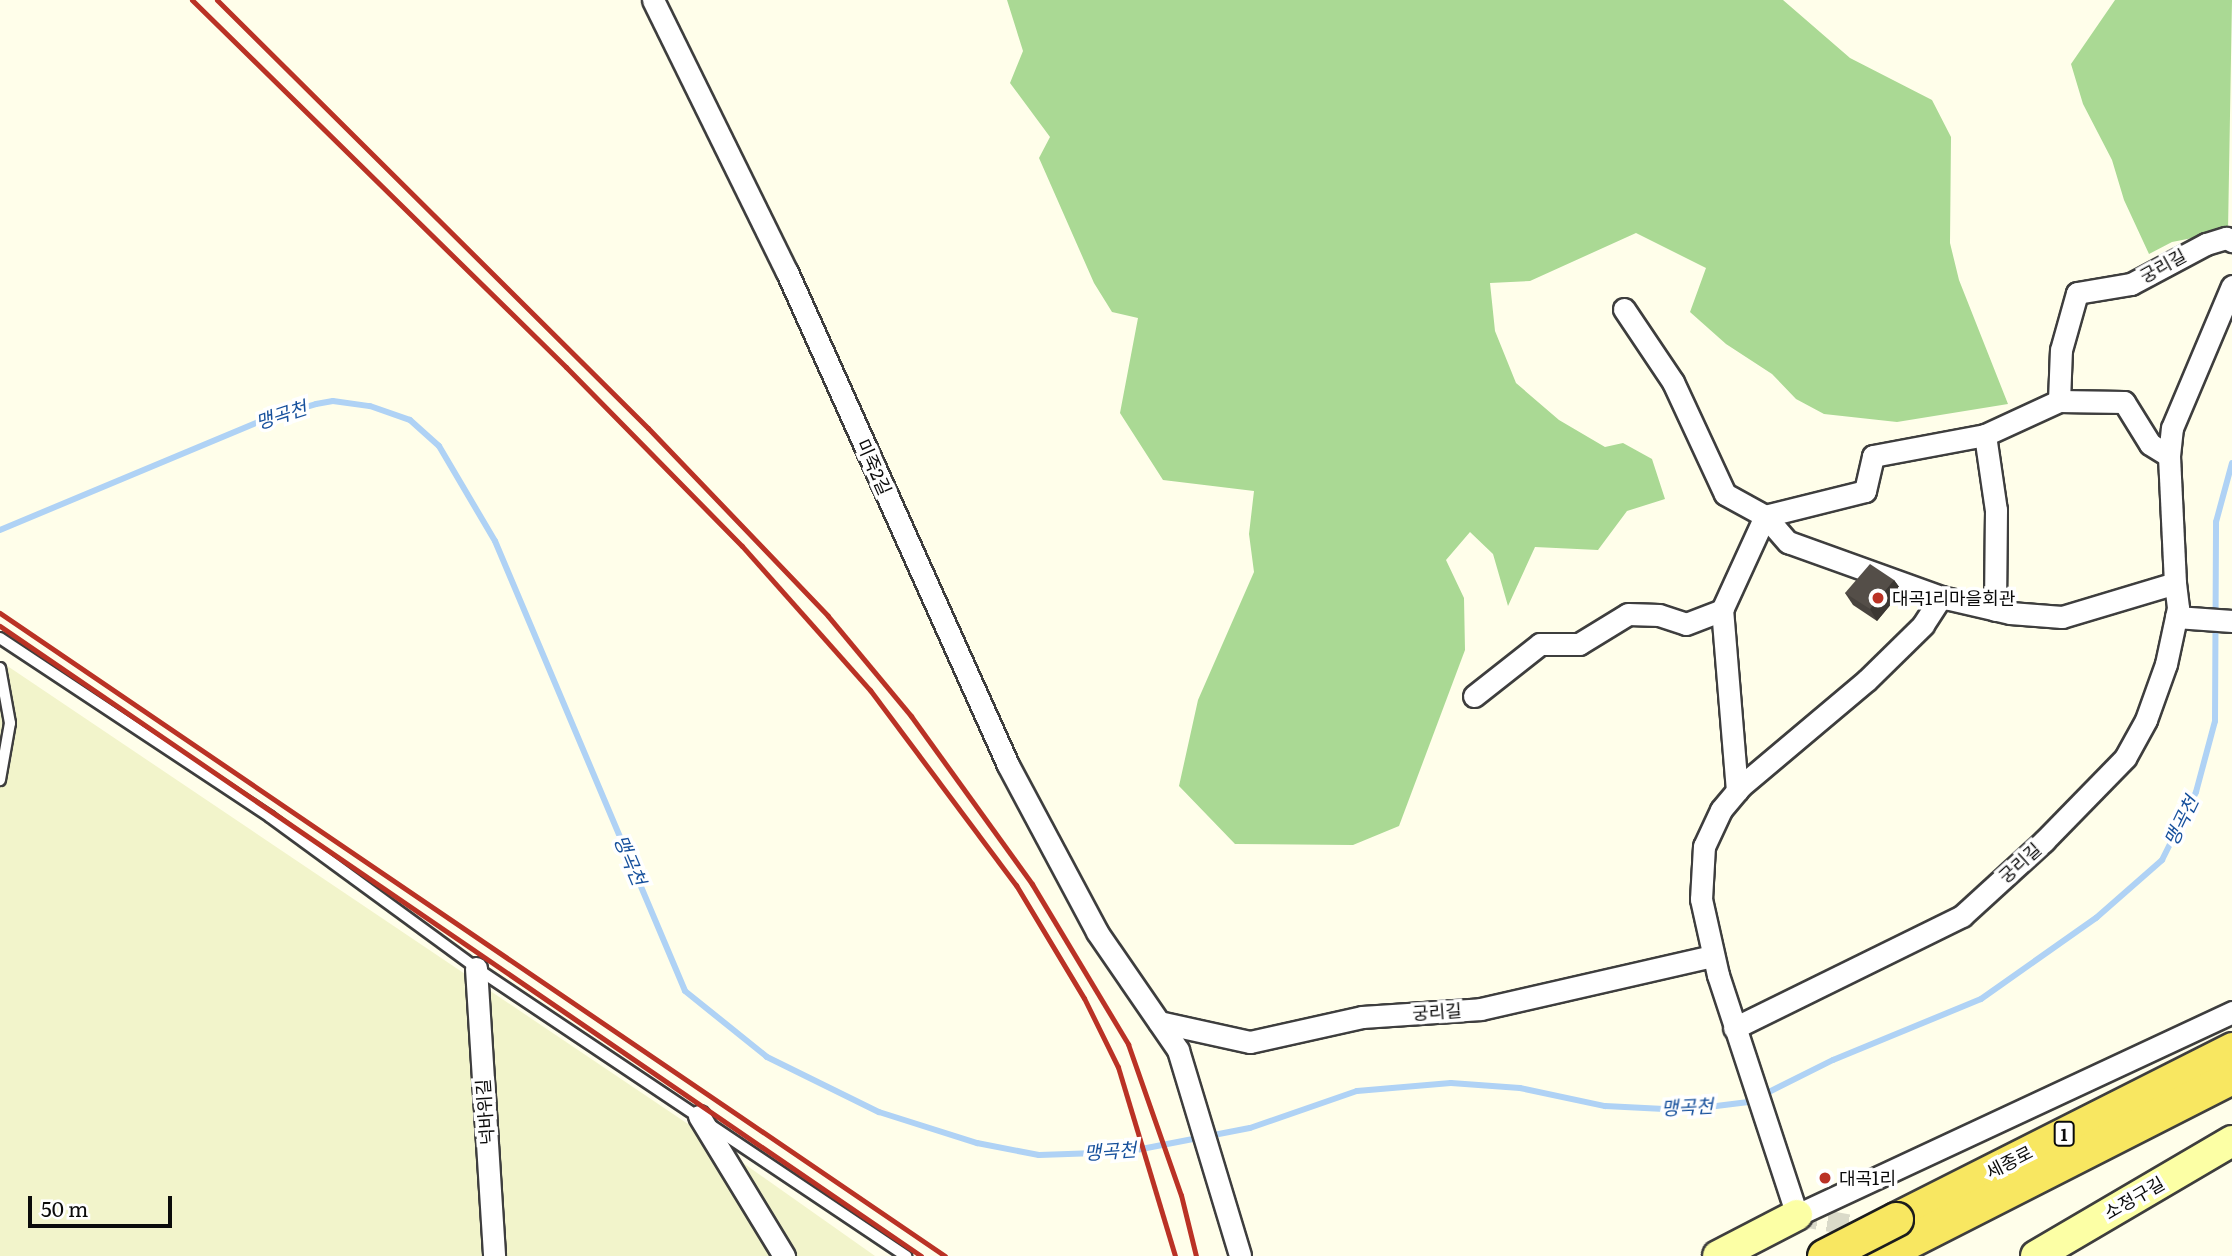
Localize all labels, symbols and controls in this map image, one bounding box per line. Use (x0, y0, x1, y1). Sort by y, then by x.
street label: 궁리길 (2136, 245, 2190, 287)
water label: 맹곡천 (253, 396, 309, 434)
street label: 미죽2길 (852, 436, 896, 498)
place label: 대곡1리마을회관 (1892, 587, 2015, 609)
marker: 대곡1리마을회관 (1870, 590, 1886, 606)
water label: 맹곡천 (2159, 792, 2203, 850)
water label: 맹곡천 (609, 831, 651, 889)
street label: 궁리길 (1994, 838, 2046, 888)
street label: 궁리길 (1411, 999, 1463, 1025)
street label: 넉바위길 (472, 1078, 498, 1146)
water label: 맹곡천 (1660, 1094, 1714, 1120)
road number: 1 (2054, 1122, 2074, 1146)
water label: 맹곡천 (1083, 1138, 1137, 1164)
street label: 세종로 (1982, 1141, 2036, 1183)
place label: 대곡1리 (1839, 1167, 1896, 1189)
marker: 대곡1리 (1817, 1170, 1833, 1186)
street label: 소정구길 (2100, 1172, 2168, 1224)
scale bar (32, 1182, 175, 1226)
text: 50 m (41, 1192, 88, 1223)

